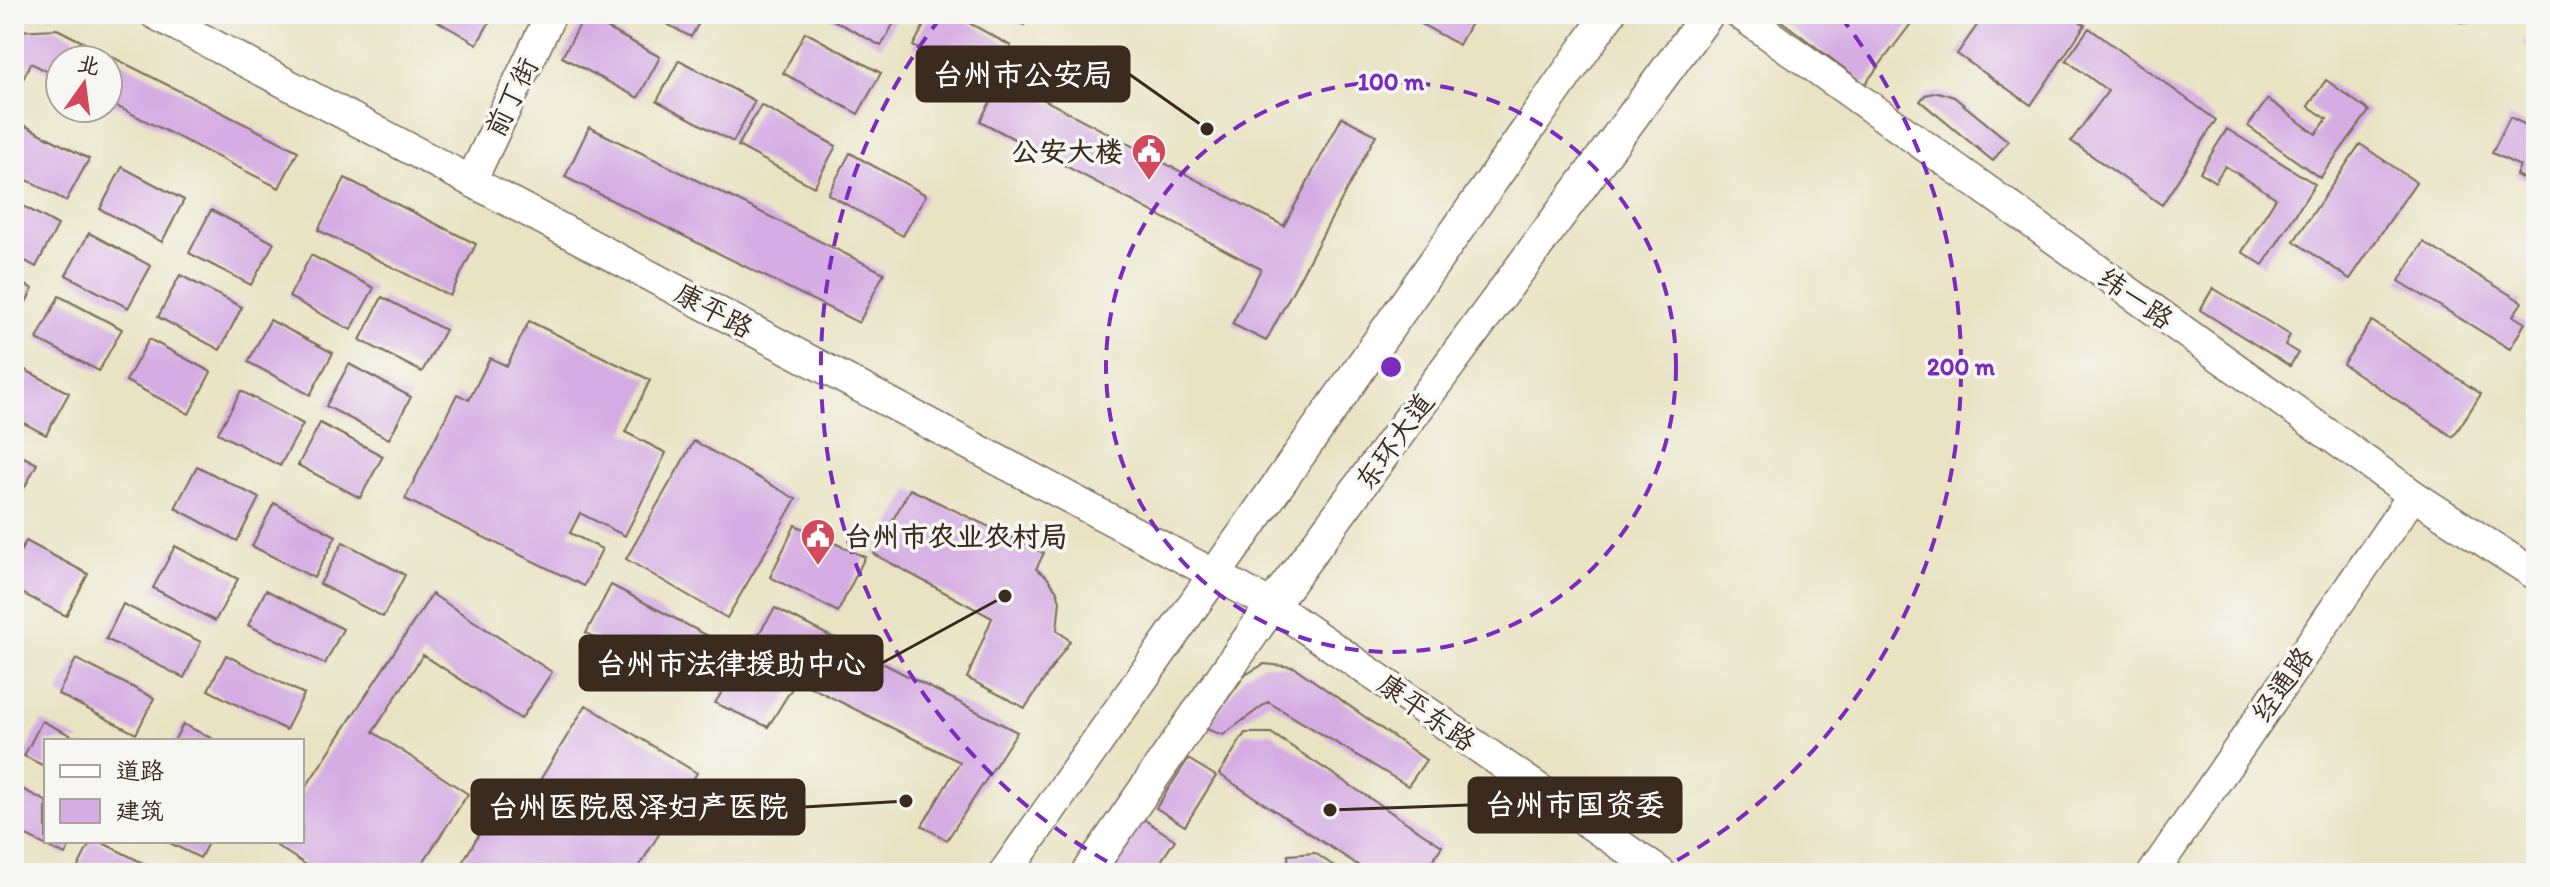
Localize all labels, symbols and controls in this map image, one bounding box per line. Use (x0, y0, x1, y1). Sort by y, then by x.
north arrow (44, 44, 124, 124)
callout: 台州市公安局 (917, 47, 1129, 101)
text: 北 (75, 49, 103, 81)
street label: 前丁街 (477, 52, 545, 142)
text: 台州市公安局 (933, 56, 1113, 93)
text: 100 m (1358, 67, 1425, 96)
public building icon: 公安大楼 (1130, 132, 1168, 182)
place label: 公安大楼 (1011, 134, 1123, 168)
street label: 纬一路 (2092, 260, 2180, 336)
street label: 康平路 (669, 275, 759, 345)
text: 200 m (1927, 352, 1996, 381)
centre of rings (1377, 353, 1405, 381)
street label: 东环大道 (1347, 386, 1441, 496)
public building icon: 台州市农业农村局 (799, 517, 837, 567)
place label: 台州市农业农村局 (844, 519, 1068, 553)
callout: 台州市法律援助中心 (580, 636, 882, 690)
street label: 经通路 (2244, 640, 2320, 728)
text: 台州市法律援助中心 (596, 645, 866, 682)
street label: 康平东路 (1371, 666, 1483, 758)
legend (44, 739, 304, 843)
text: 道路 (116, 756, 164, 785)
callout: 台州市国资委 (1469, 778, 1681, 832)
callout: 台州医院恩泽妇产医院 (472, 780, 804, 834)
text: 台州市国资委 (1485, 786, 1665, 823)
text: 台州医院恩泽妇产医院 (488, 788, 788, 825)
text: 建筑 (116, 796, 164, 825)

